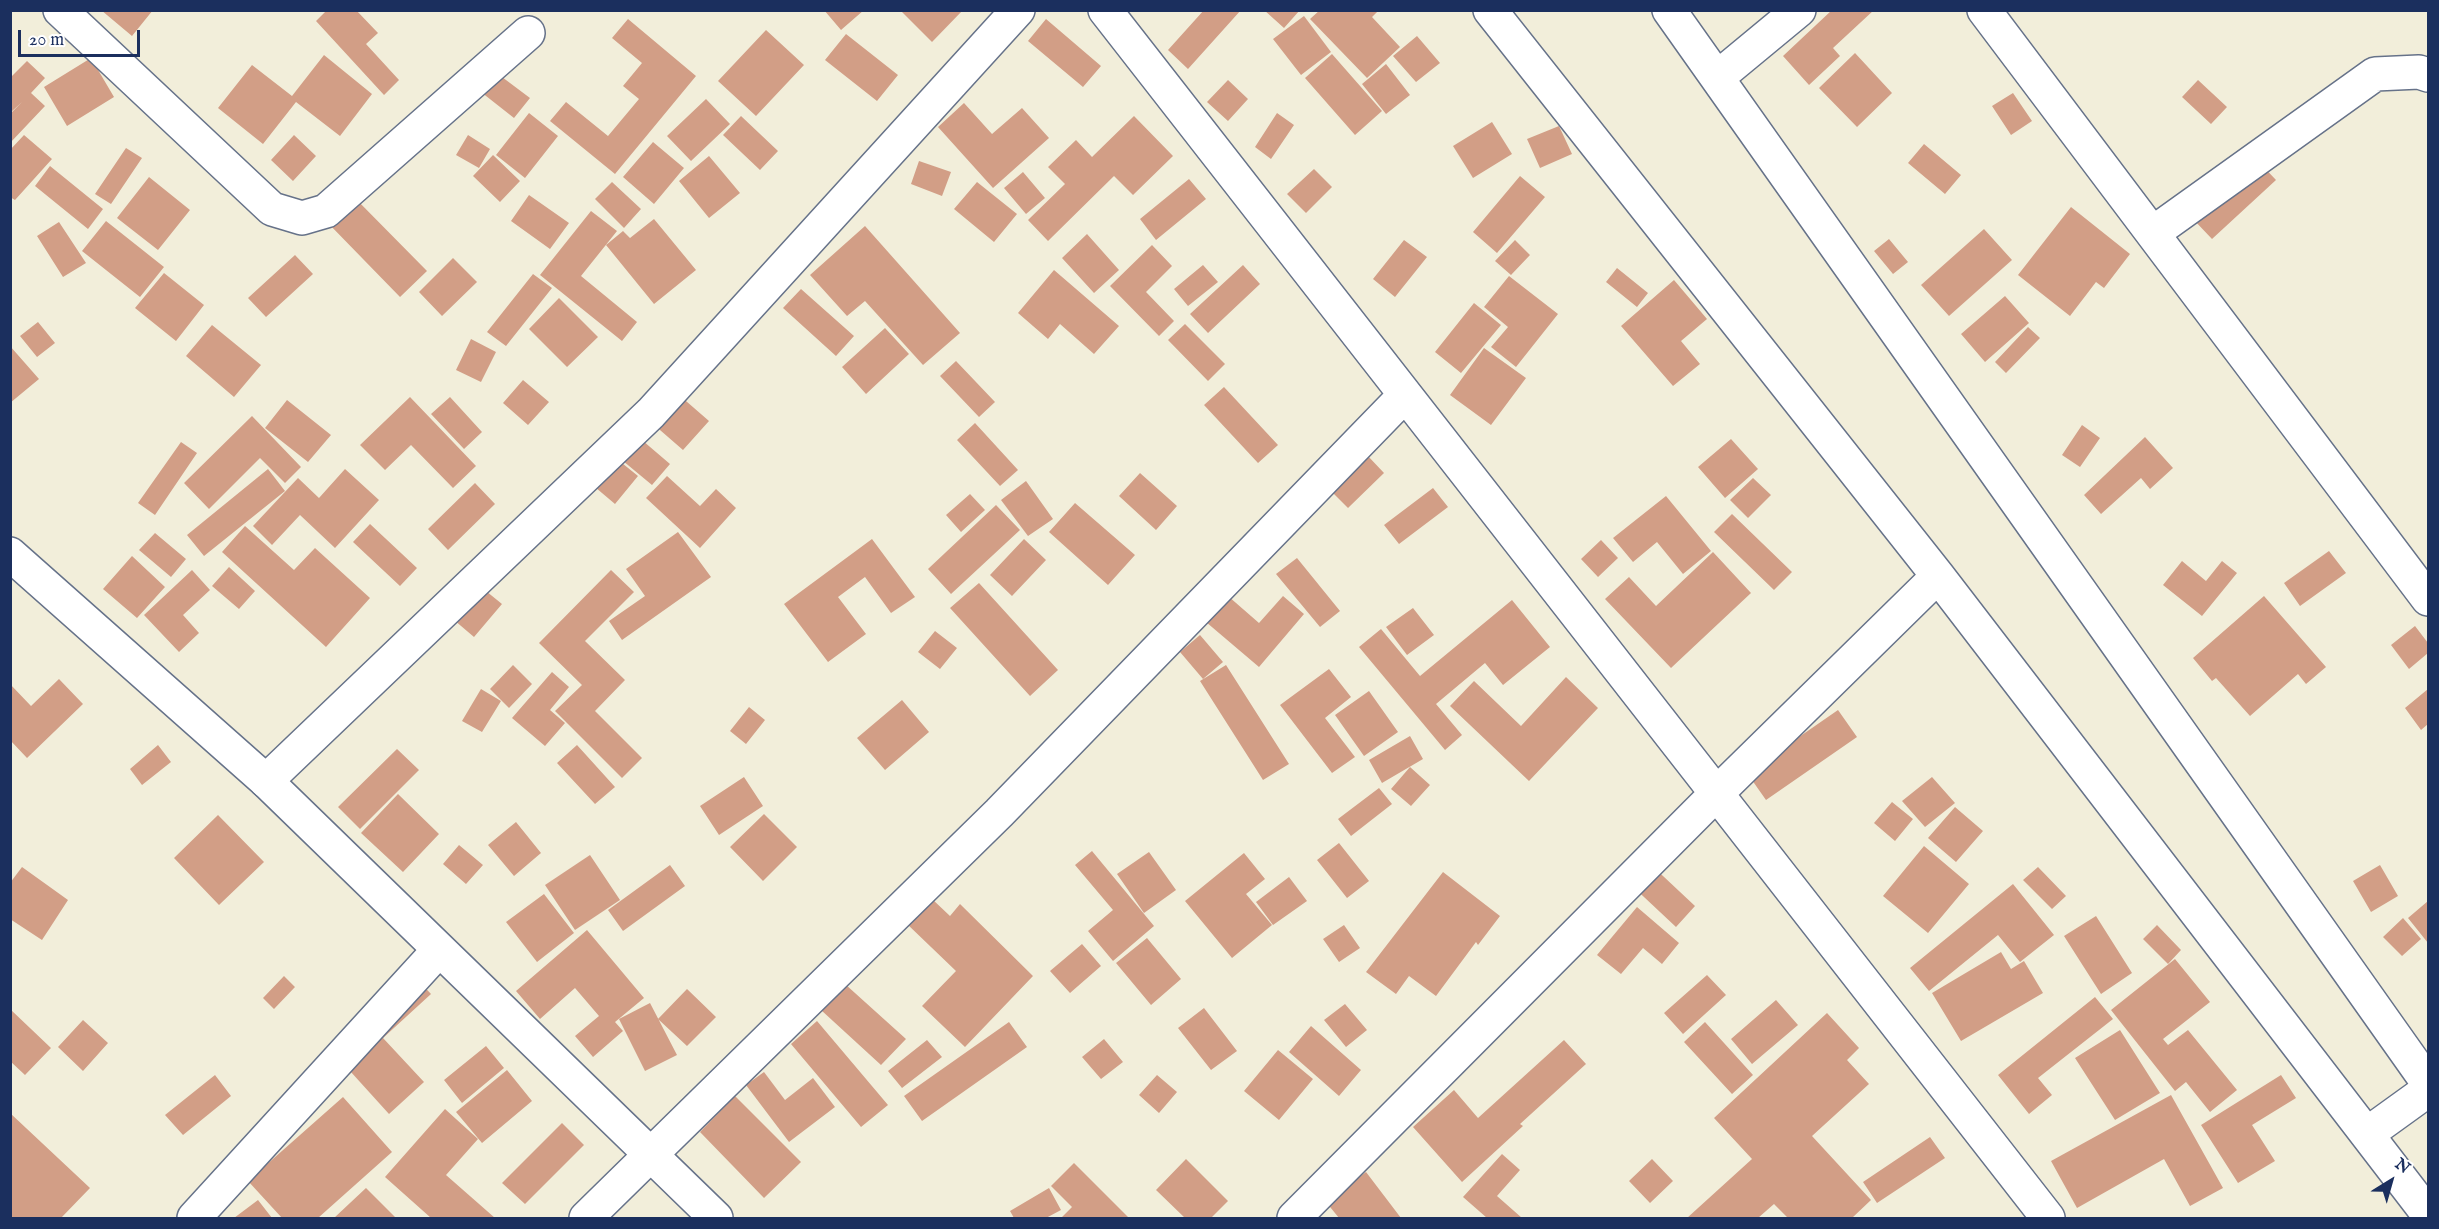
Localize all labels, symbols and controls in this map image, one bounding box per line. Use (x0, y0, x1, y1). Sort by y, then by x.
scale bar (21, 18, 142, 56)
text: 20 m (29, 29, 64, 52)
north arrow (2361, 1151, 2421, 1211)
text: N (2390, 1154, 2413, 1179)

